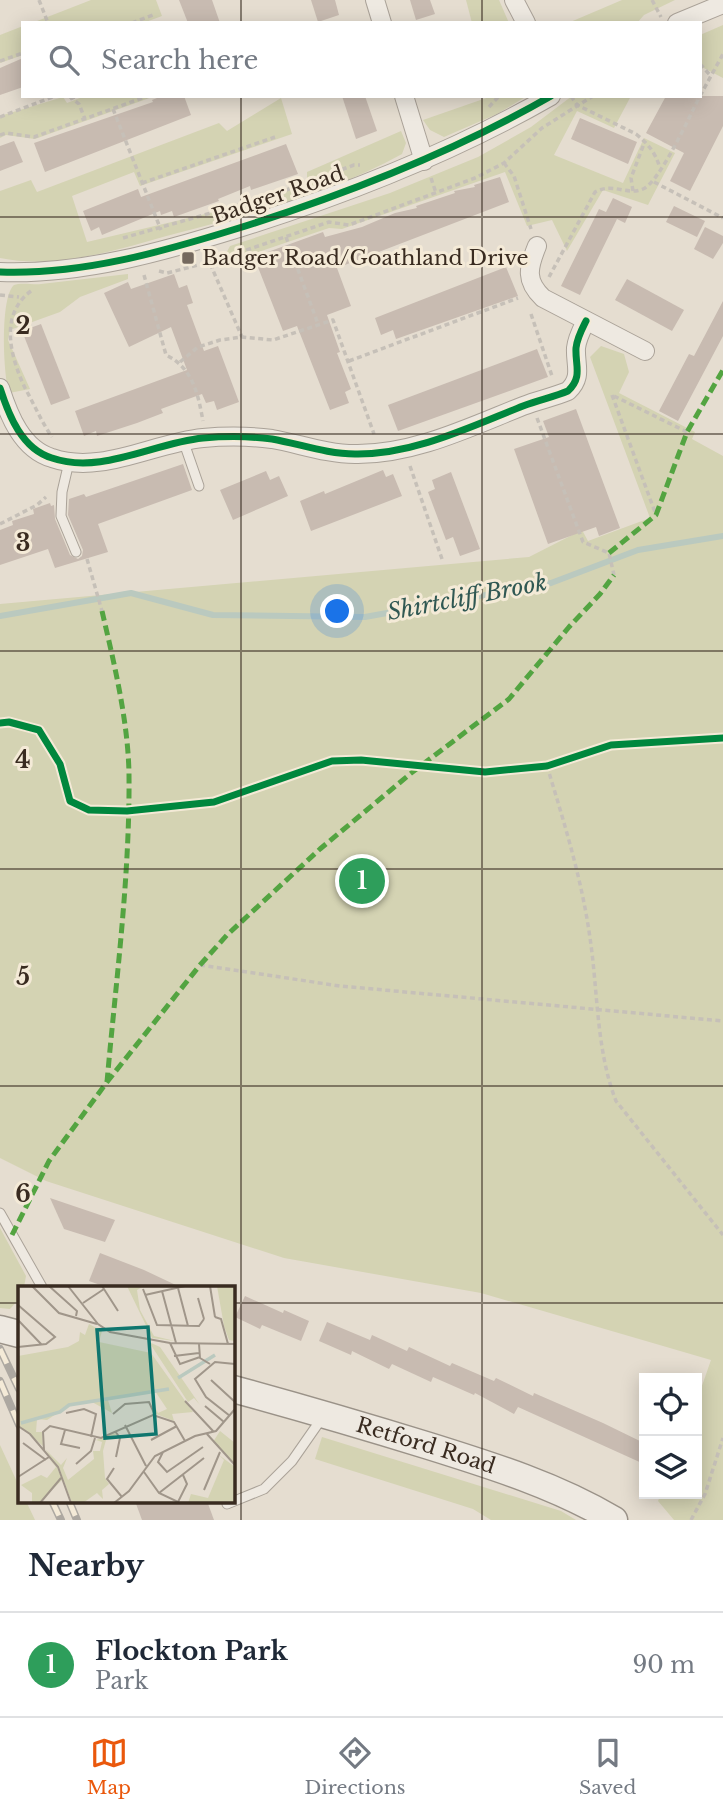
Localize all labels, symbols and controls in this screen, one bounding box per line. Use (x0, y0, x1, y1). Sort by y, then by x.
search box (21, 21, 702, 98)
icon: search (45, 41, 83, 79)
text: Search here (101, 44, 258, 76)
street label: Badger Road (209, 160, 347, 230)
place label: Badger Road/Goathland Drive (202, 245, 529, 271)
marker: Badger Road/Goathland Drive (180, 250, 196, 266)
text: 2 (16, 312, 30, 340)
text: 3 (16, 529, 30, 557)
water label: Shirtcliff Brook (385, 568, 549, 626)
your location (320, 594, 354, 628)
text: 4 (15, 746, 31, 774)
pin: 1 (339, 855, 385, 907)
text: 5 (16, 963, 30, 991)
text: 6 (15, 1180, 31, 1208)
inset map (18, 1286, 234, 1503)
map controls (639, 1373, 702, 1499)
button: locate (639, 1373, 702, 1436)
street label: Retford Road (353, 1412, 499, 1480)
button: layers (639, 1436, 702, 1499)
text: Nearby (28, 1547, 144, 1584)
text: Flockton Park (95, 1635, 288, 1667)
text: 1 (46, 1651, 56, 1679)
text: 90 m (633, 1651, 695, 1679)
text: Park (95, 1667, 148, 1695)
tab: Map (87, 1734, 131, 1799)
tab: Directions (304, 1734, 405, 1799)
tab: Saved (579, 1734, 636, 1799)

